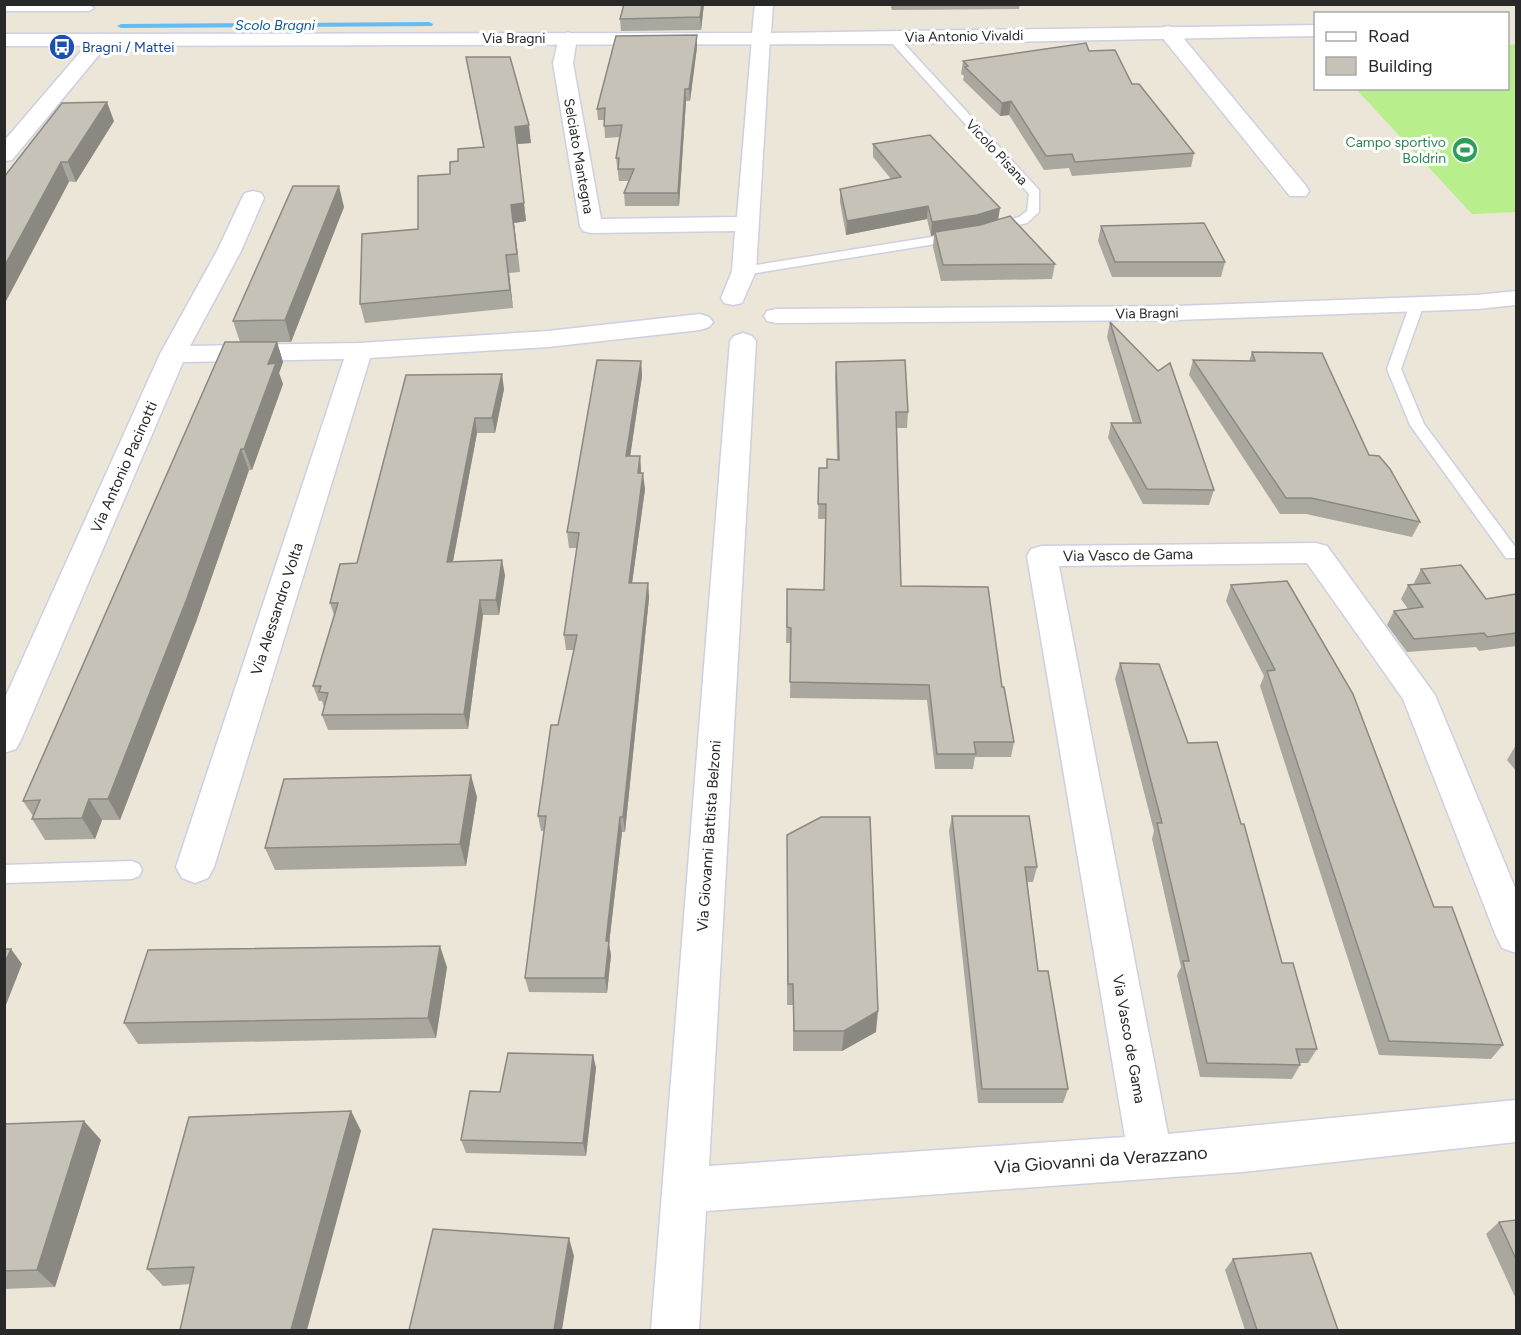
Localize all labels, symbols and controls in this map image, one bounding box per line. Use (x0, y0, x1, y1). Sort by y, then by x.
legend (1314, 12, 1509, 90)
water label: Scolo Bragni (235, 17, 316, 34)
text: Road (1368, 25, 1409, 47)
street label: Via Antonio Vivaldi (905, 27, 1023, 46)
street label: Via Bragni (482, 30, 546, 47)
bus stop icon: Bragni / Mattei (47, 32, 77, 62)
place label: Bragni / Mattei (82, 39, 175, 56)
text: Building (1368, 55, 1433, 77)
street label: Selciato Mantegna (560, 97, 597, 215)
street label: Vicolo Pisana (962, 116, 1031, 189)
place label: Campo sportivo Boldrin (1346, 134, 1446, 167)
sports icon: Campo sportivo Boldrin (1450, 135, 1480, 165)
street label: Via Bragni (1115, 304, 1179, 323)
street label: Via Antonio Pacinotti (87, 398, 161, 536)
street label: Via Alessandro Volta (247, 540, 307, 678)
street label: Via Vasco de Gama (1063, 545, 1193, 565)
street label: Via Giovanni Battista Belzoni (693, 740, 725, 932)
street label: Via Vasco de Gama (1109, 973, 1149, 1105)
street label: Via Giovanni da Verazzano (994, 1142, 1208, 1178)

